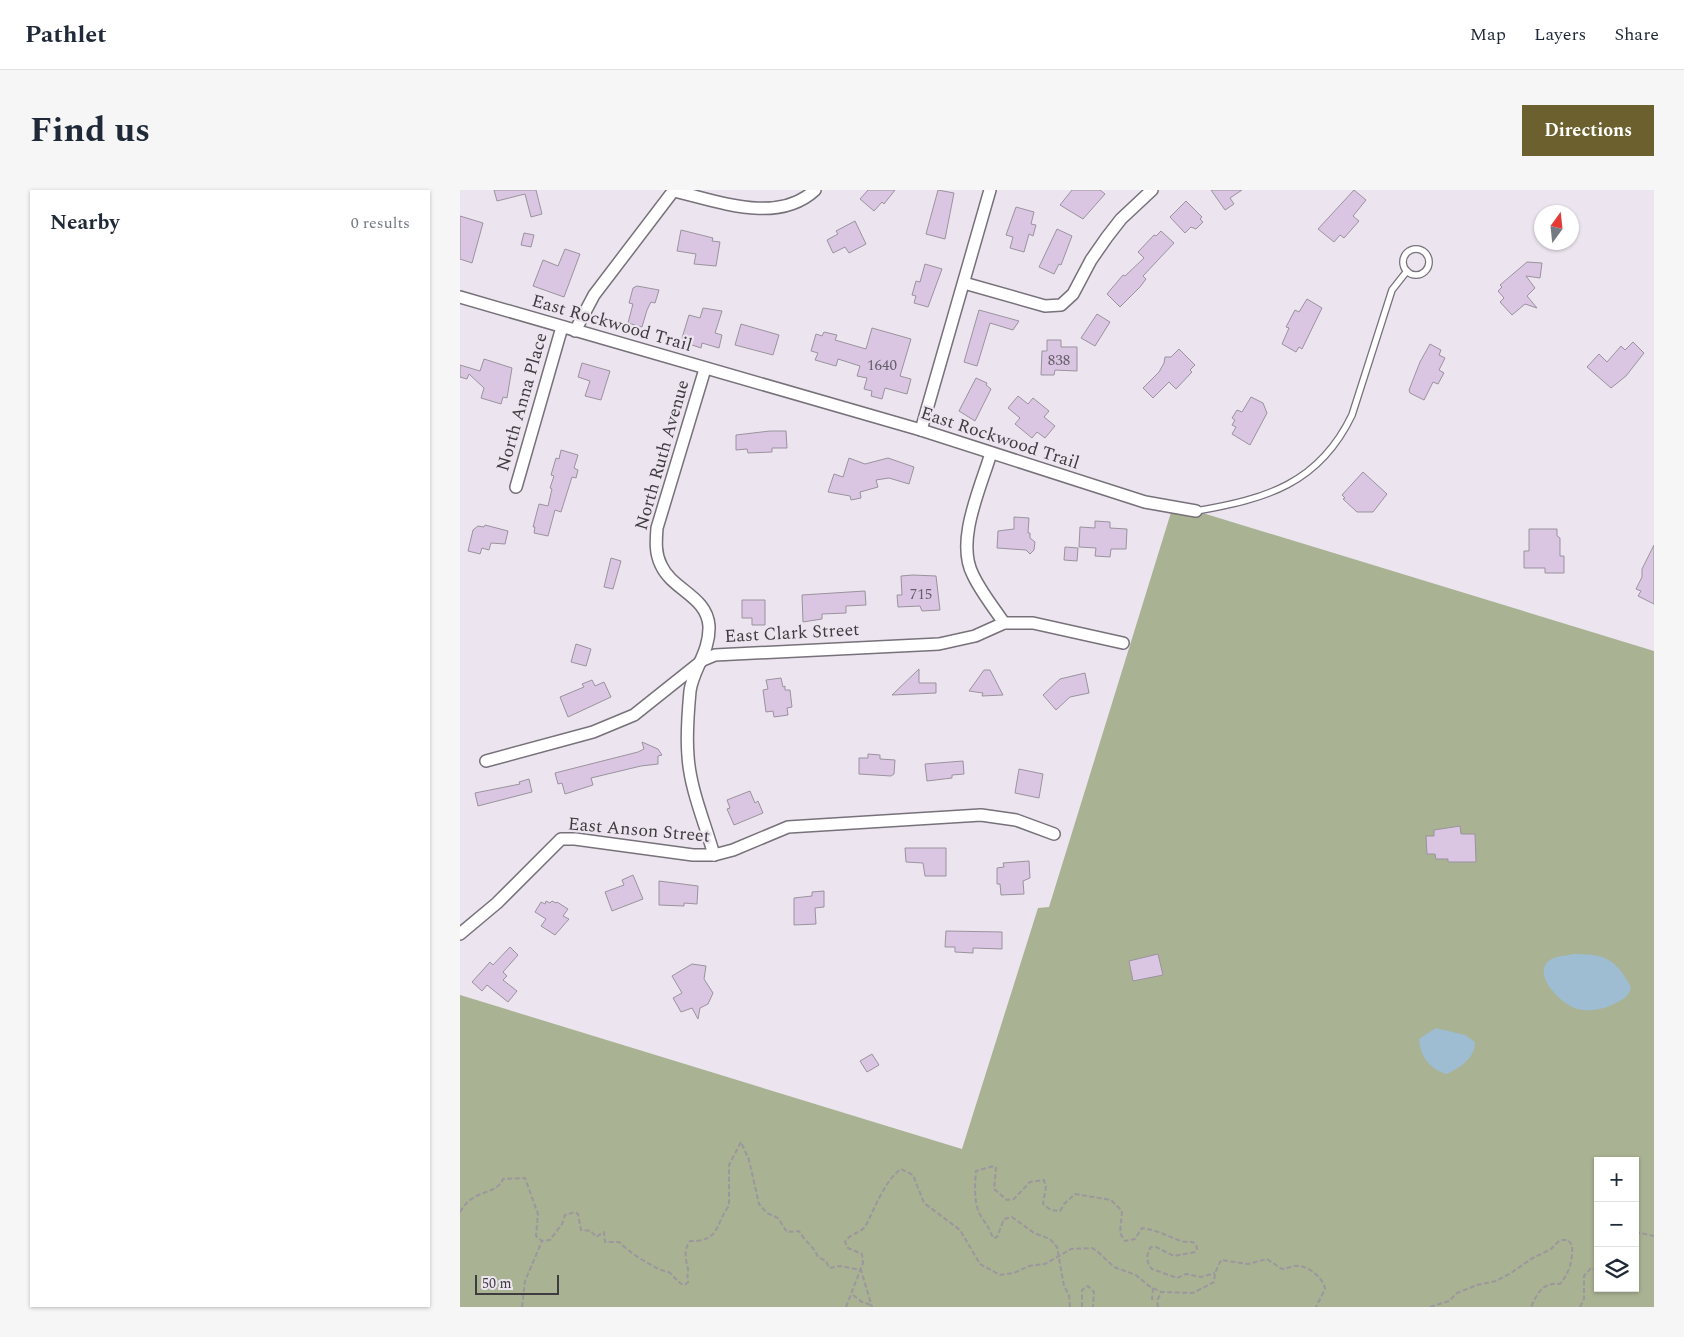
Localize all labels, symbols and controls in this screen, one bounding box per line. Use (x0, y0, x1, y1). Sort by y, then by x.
text: Pathlet (25, 17, 107, 53)
text: Map (1470, 21, 1506, 48)
text: Layers (1534, 21, 1586, 48)
text: Share (1614, 21, 1659, 48)
text: Find us (30, 104, 150, 157)
button: Directions (1522, 105, 1654, 156)
north arrow (1534, 205, 1579, 250)
text: Nearby (50, 207, 120, 239)
text: 0 results (351, 211, 410, 235)
street label: East Rockwood Trail (529, 287, 695, 359)
street label: North Anna Place (489, 329, 555, 475)
house number: 838 (1048, 349, 1070, 372)
house number: 1640 (867, 354, 897, 377)
street label: North Ruth Avenue (628, 377, 696, 533)
street label: East Rockwood Trail (917, 400, 1083, 476)
house number: 715 (910, 583, 932, 606)
street label: East Clark Street (724, 616, 860, 650)
street label: East Anson Street (567, 810, 711, 850)
map controls (1594, 1157, 1639, 1292)
button: + (1594, 1157, 1639, 1202)
button: − (1594, 1202, 1639, 1247)
button: layers (1594, 1247, 1639, 1292)
scale bar (475, 1272, 559, 1295)
text: 50 m (482, 1273, 512, 1294)

